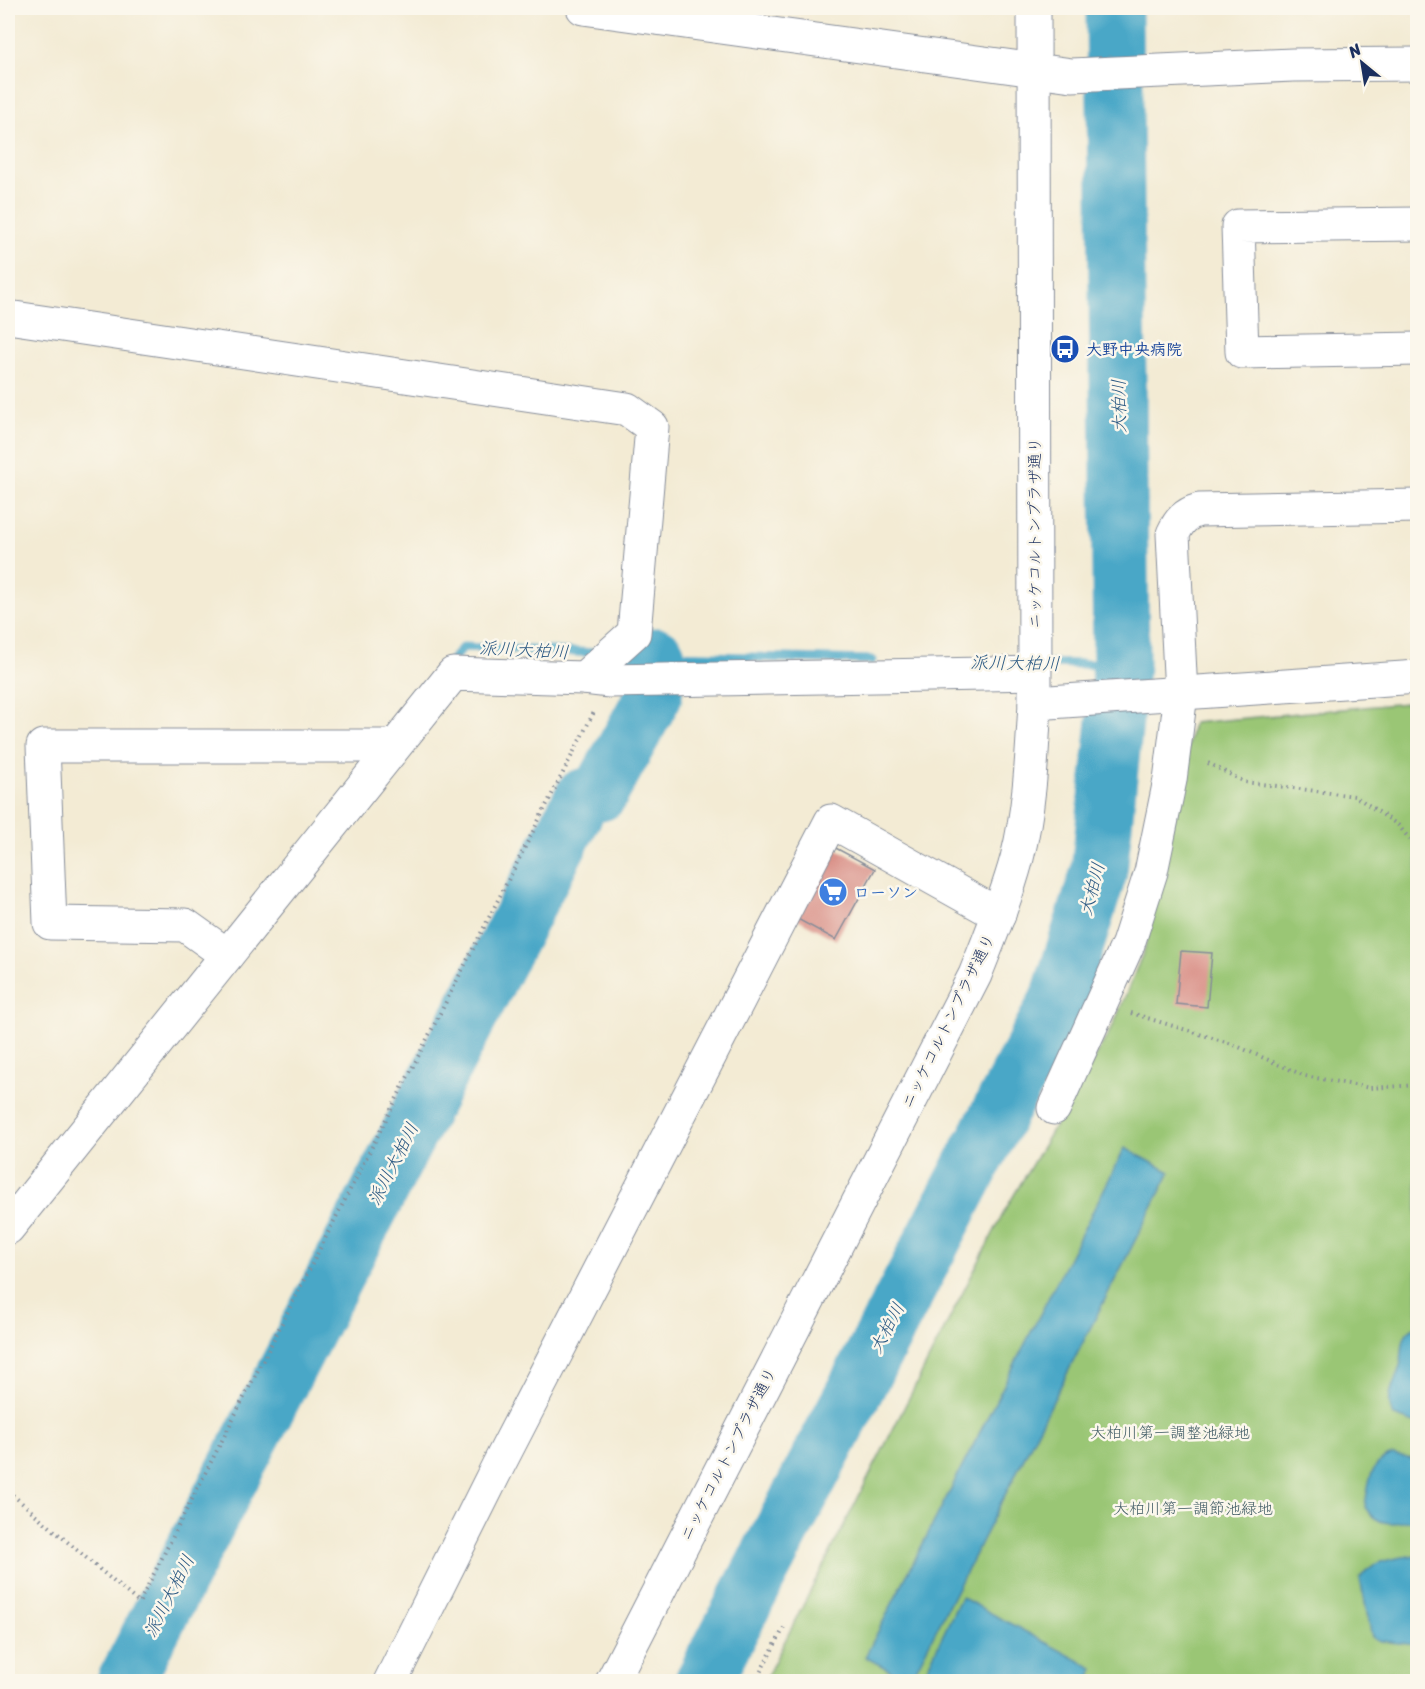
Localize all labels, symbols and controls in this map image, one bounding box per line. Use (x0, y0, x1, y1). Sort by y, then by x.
north arrow (1332, 33, 1392, 93)
text: N (1342, 35, 1368, 66)
bus stop icon: 大野中央病院 (1049, 333, 1081, 365)
place label: 大野中央病院 (1086, 335, 1182, 364)
water label: 大柏川 (1103, 379, 1135, 433)
street label: ニッケコルトンプラザ通り (1020, 437, 1049, 629)
water label: 派川大柏川 (478, 632, 570, 668)
water label: 派川大柏川 (970, 646, 1060, 680)
water label: 大柏川 (1070, 859, 1114, 919)
supermarket icon: ローソン (817, 876, 849, 908)
place label: ローソン (854, 878, 918, 907)
street label: ニッケコルトンプラザ通り (893, 928, 1003, 1114)
water label: 派川大柏川 (358, 1117, 428, 1211)
water label: 大柏川 (860, 1297, 914, 1359)
street label: ニッケコルトンプラザ通り (671, 1362, 785, 1546)
park label: 大柏川第一調整池緑地 (1090, 1418, 1250, 1447)
park label: 大柏川第一調節池緑地 (1113, 1494, 1273, 1523)
water label: 派川大柏川 (134, 1549, 204, 1643)

